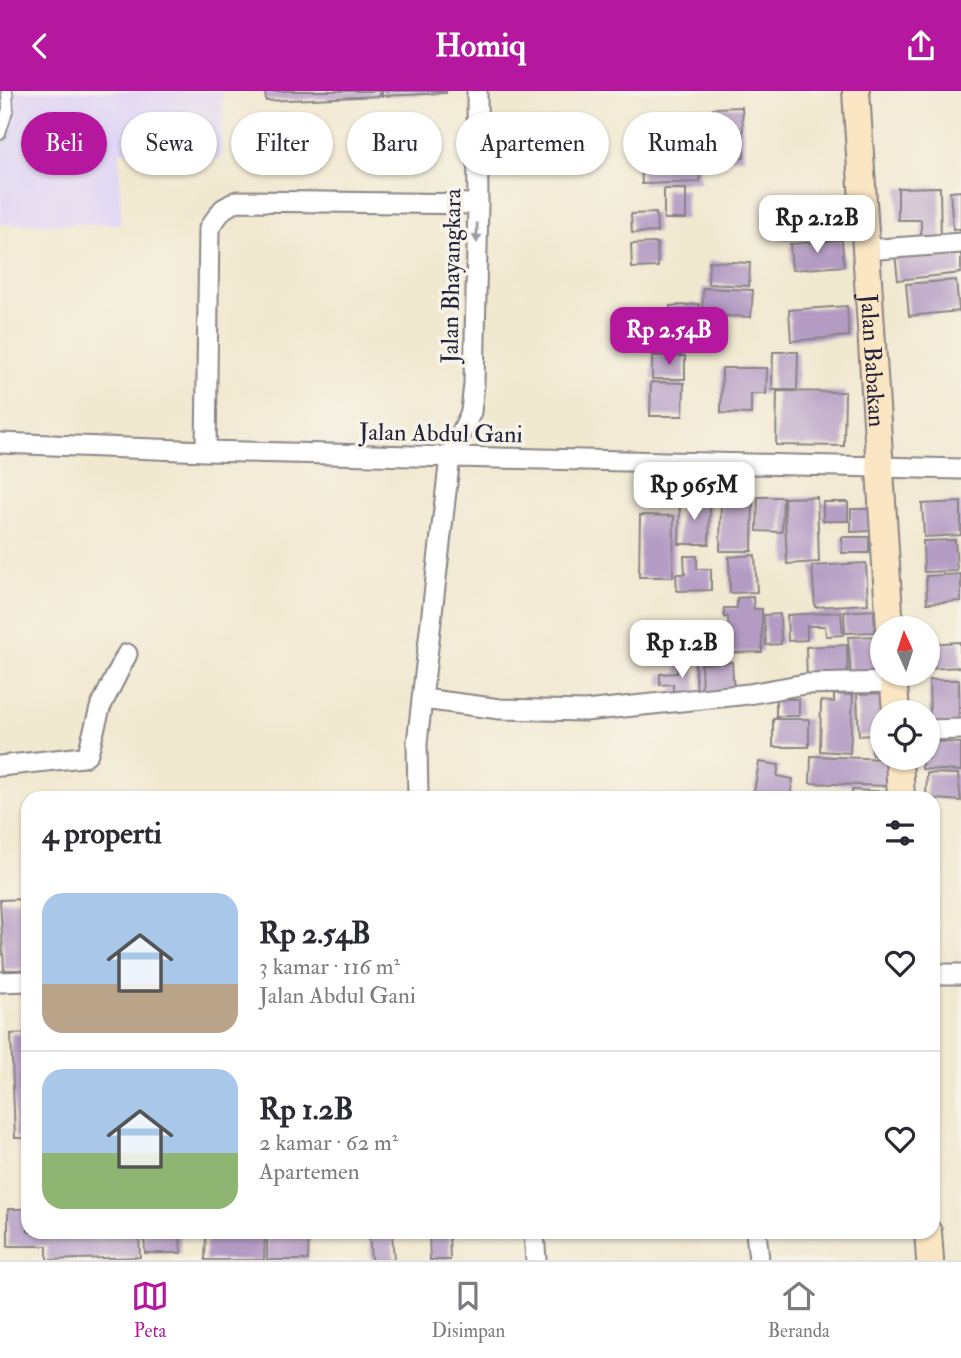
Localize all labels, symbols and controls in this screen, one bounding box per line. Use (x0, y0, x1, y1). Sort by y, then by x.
text: Homiq (435, 26, 526, 66)
icon: back (21, 27, 59, 65)
icon: share (902, 27, 940, 65)
chip: Beli (21, 112, 107, 175)
chip: Sewa (121, 112, 217, 175)
chip: Filter (231, 112, 333, 175)
chip: Baru (347, 112, 442, 175)
chip: Apartemen (456, 112, 609, 175)
chip: Rumah (623, 112, 742, 175)
street label: Jalan Bhayangkara (434, 187, 469, 365)
pin: Rp 2.12B (745, 195, 889, 255)
text: Rp 2.12B (775, 203, 859, 232)
one-way arrow (472, 222, 483, 244)
street label: Jalan Babakan (853, 292, 892, 428)
pin: Rp 2.54B (597, 307, 741, 367)
text: Rp 2.54B (626, 315, 712, 344)
street label: Jalan Abdul Gani (358, 417, 523, 450)
pin: Rp 965M (629, 463, 759, 522)
text: Rp 965M (650, 470, 738, 499)
north arrow (870, 616, 940, 686)
map controls (870, 616, 940, 770)
pin: Rp 1.2B (617, 621, 747, 680)
text: Rp 1.2B (646, 628, 718, 657)
button: locate (870, 700, 940, 770)
icon: filters (881, 814, 919, 852)
text: 4 properti (42, 815, 162, 852)
text: Rp 2.54B (259, 915, 371, 952)
icon: home (98, 921, 182, 1005)
icon: heart (881, 944, 919, 982)
text: 3 kamar · 116 m² (259, 952, 400, 981)
text: Jalan Abdul Gani (259, 981, 416, 1010)
text: Rp 1.2B (259, 1091, 353, 1128)
icon: home (98, 1097, 182, 1181)
icon: heart (881, 1120, 919, 1158)
text: 2 kamar · 62 m² (259, 1128, 398, 1157)
text: Apartemen (259, 1157, 360, 1186)
tab: Peta (131, 1277, 169, 1343)
tab: Disimpan (431, 1277, 505, 1343)
tab: Beranda (768, 1277, 830, 1343)

